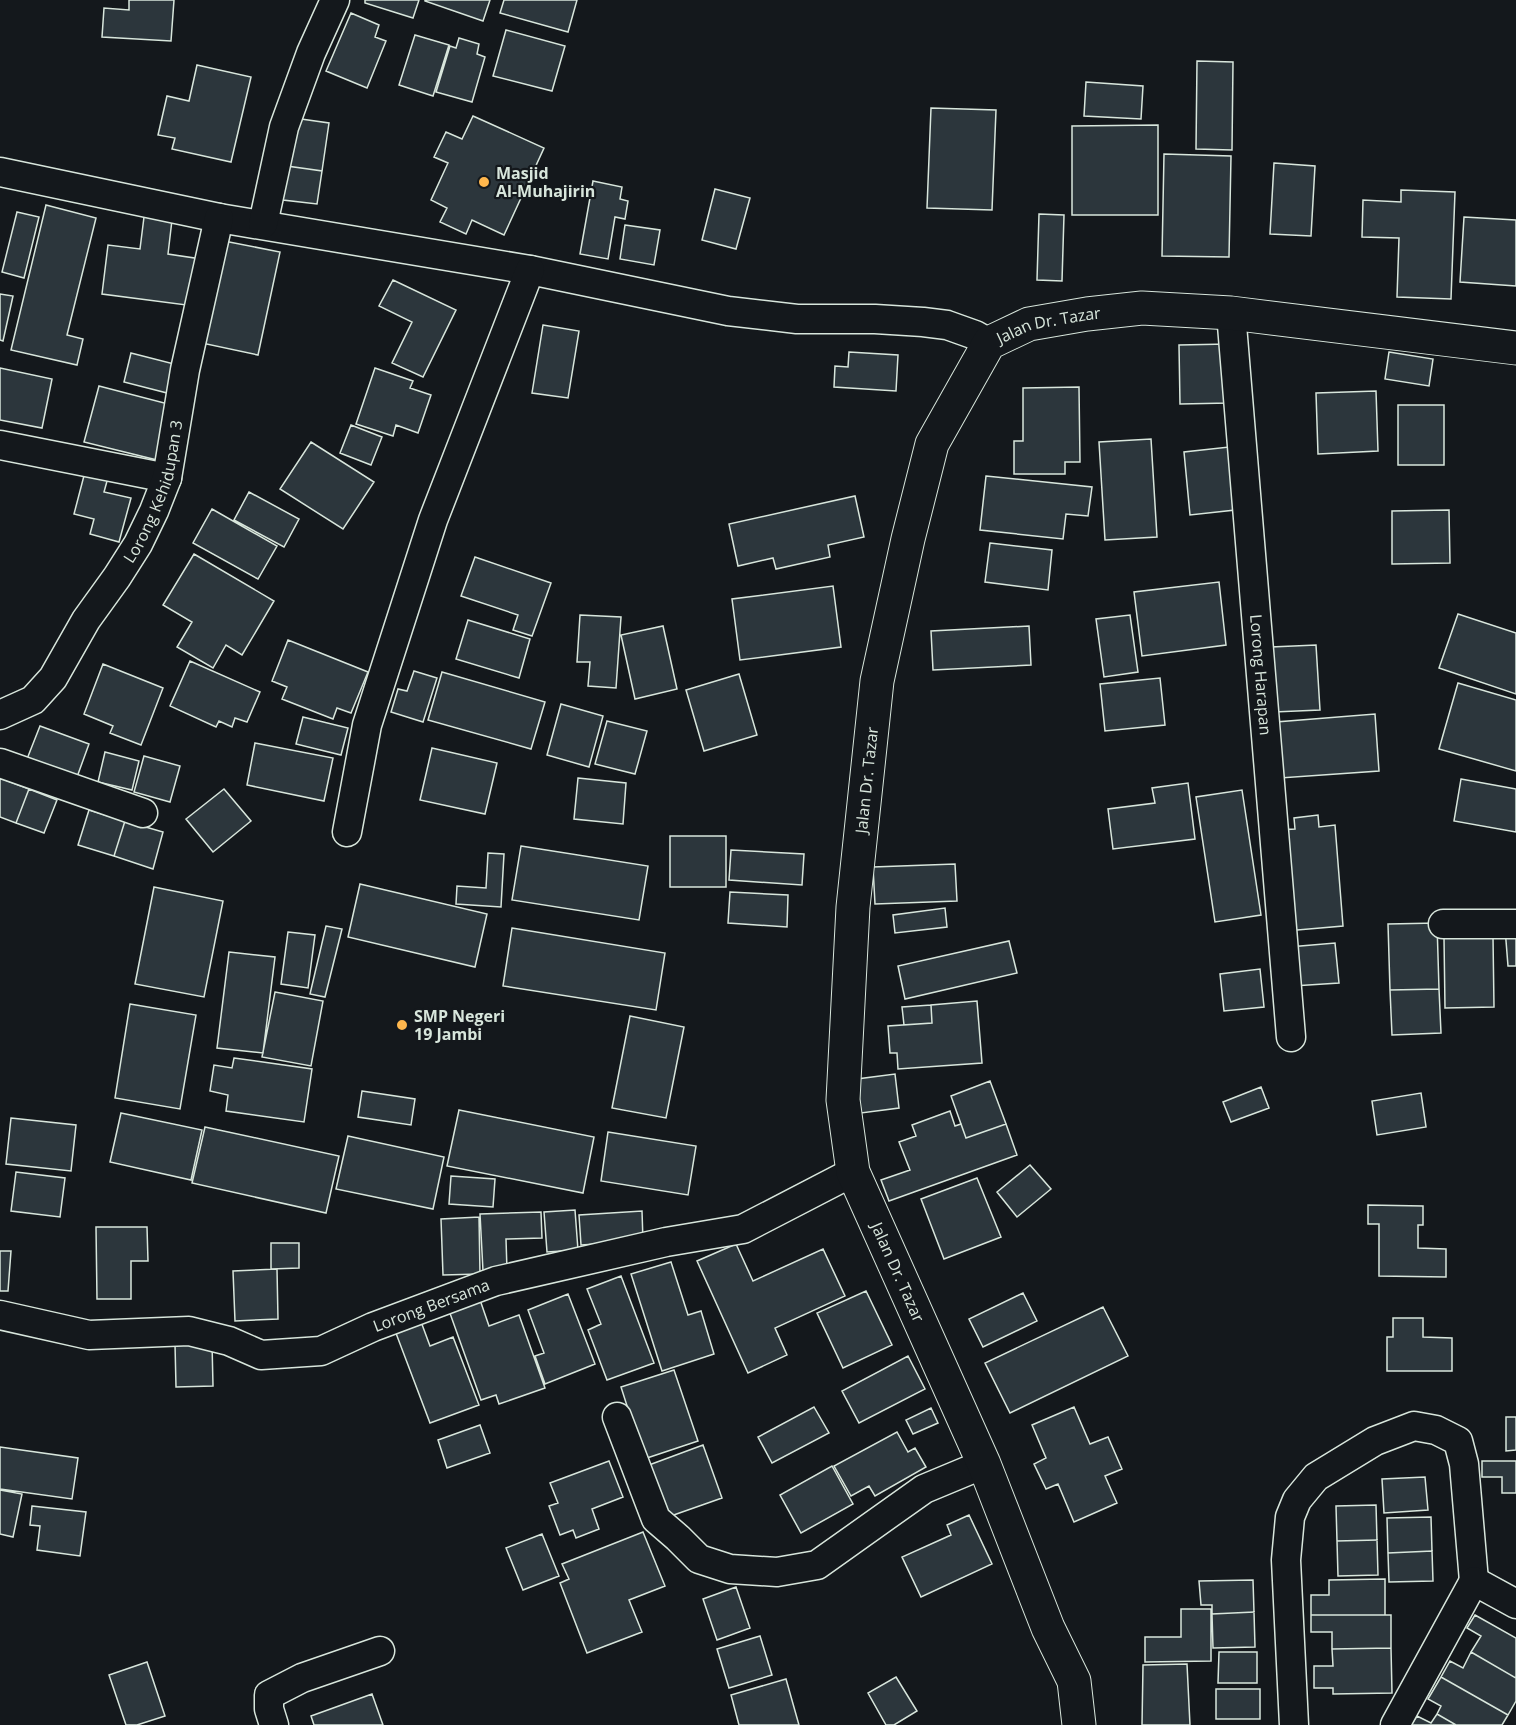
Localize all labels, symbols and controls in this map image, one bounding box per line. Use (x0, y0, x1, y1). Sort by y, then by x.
place label: Masjid Al-Muhajirin (496, 162, 595, 202)
marker: Masjid Al-Muhajirin (477, 175, 491, 189)
street label: Jalan Dr. Tazar (991, 302, 1102, 350)
street label: Lorong Kehidupan 3 (118, 419, 187, 567)
street label: Lorong Harapan (1245, 613, 1277, 736)
street label: Jalan Dr. Tazar (850, 725, 883, 837)
place label: SMP Negeri 19 Jambi (414, 1005, 505, 1045)
marker: SMP Negeri 19 Jambi (395, 1018, 409, 1032)
street label: Jalan Dr. Tazar (865, 1217, 930, 1326)
street label: Lorong Bersama (370, 1273, 493, 1337)

